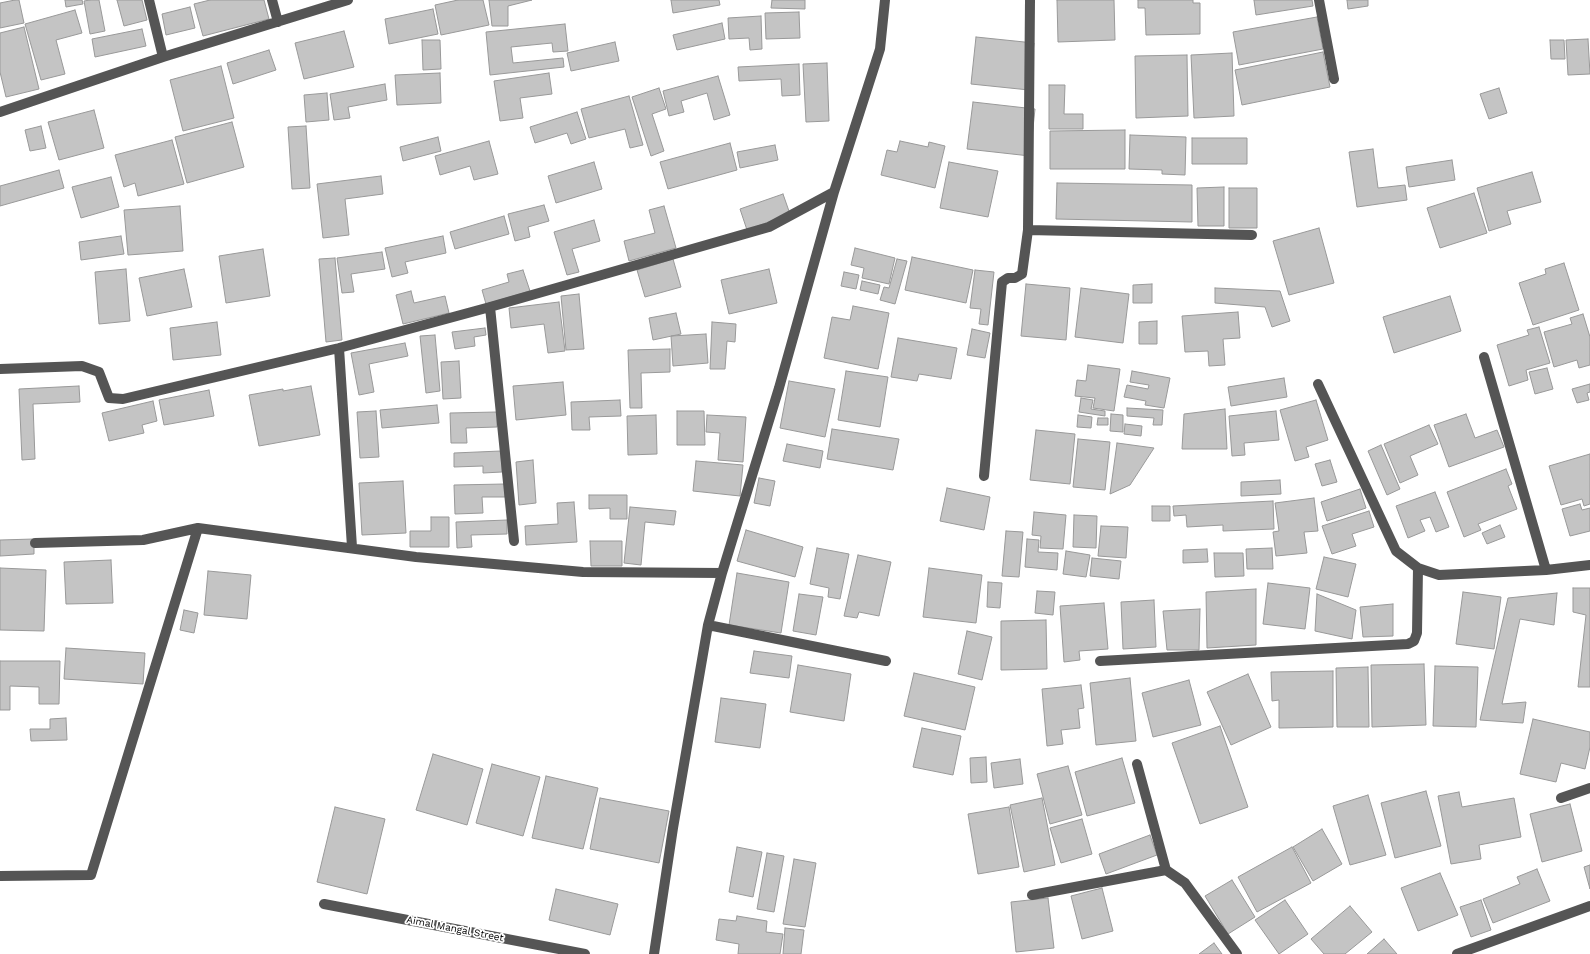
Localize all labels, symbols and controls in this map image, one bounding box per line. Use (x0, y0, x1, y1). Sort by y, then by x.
street label: Aimal Mangal Street (405, 914, 505, 944)

